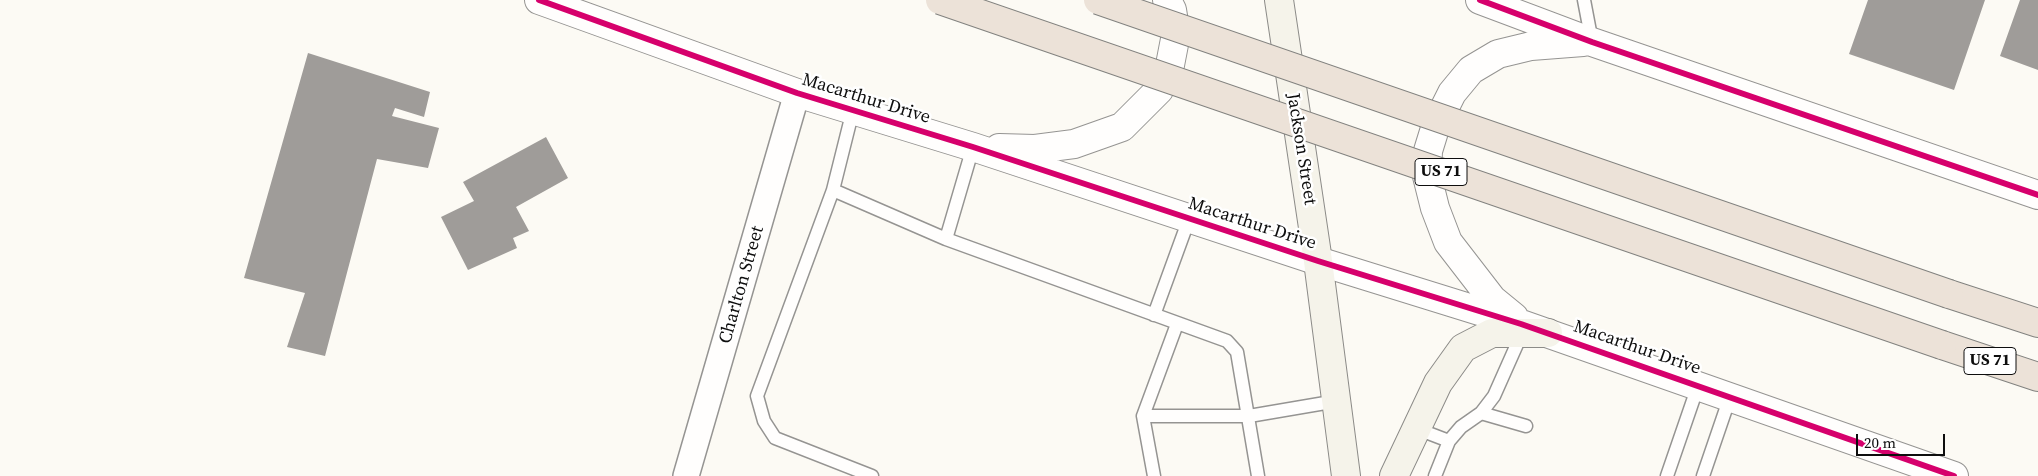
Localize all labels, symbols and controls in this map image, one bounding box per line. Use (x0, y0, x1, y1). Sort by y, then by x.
street label: Macarthur Drive (799, 69, 933, 129)
street label: Jackson Street (1281, 92, 1321, 206)
road number: US 71 (1415, 158, 1467, 186)
street label: Macarthur Drive (1185, 193, 1319, 255)
street label: Charlton Street (715, 224, 769, 346)
street label: Macarthur Drive (1571, 316, 1703, 380)
road number: US 71 (1964, 348, 2016, 374)
scale bar (1858, 424, 1947, 456)
text: 20 m (1864, 432, 1896, 453)

